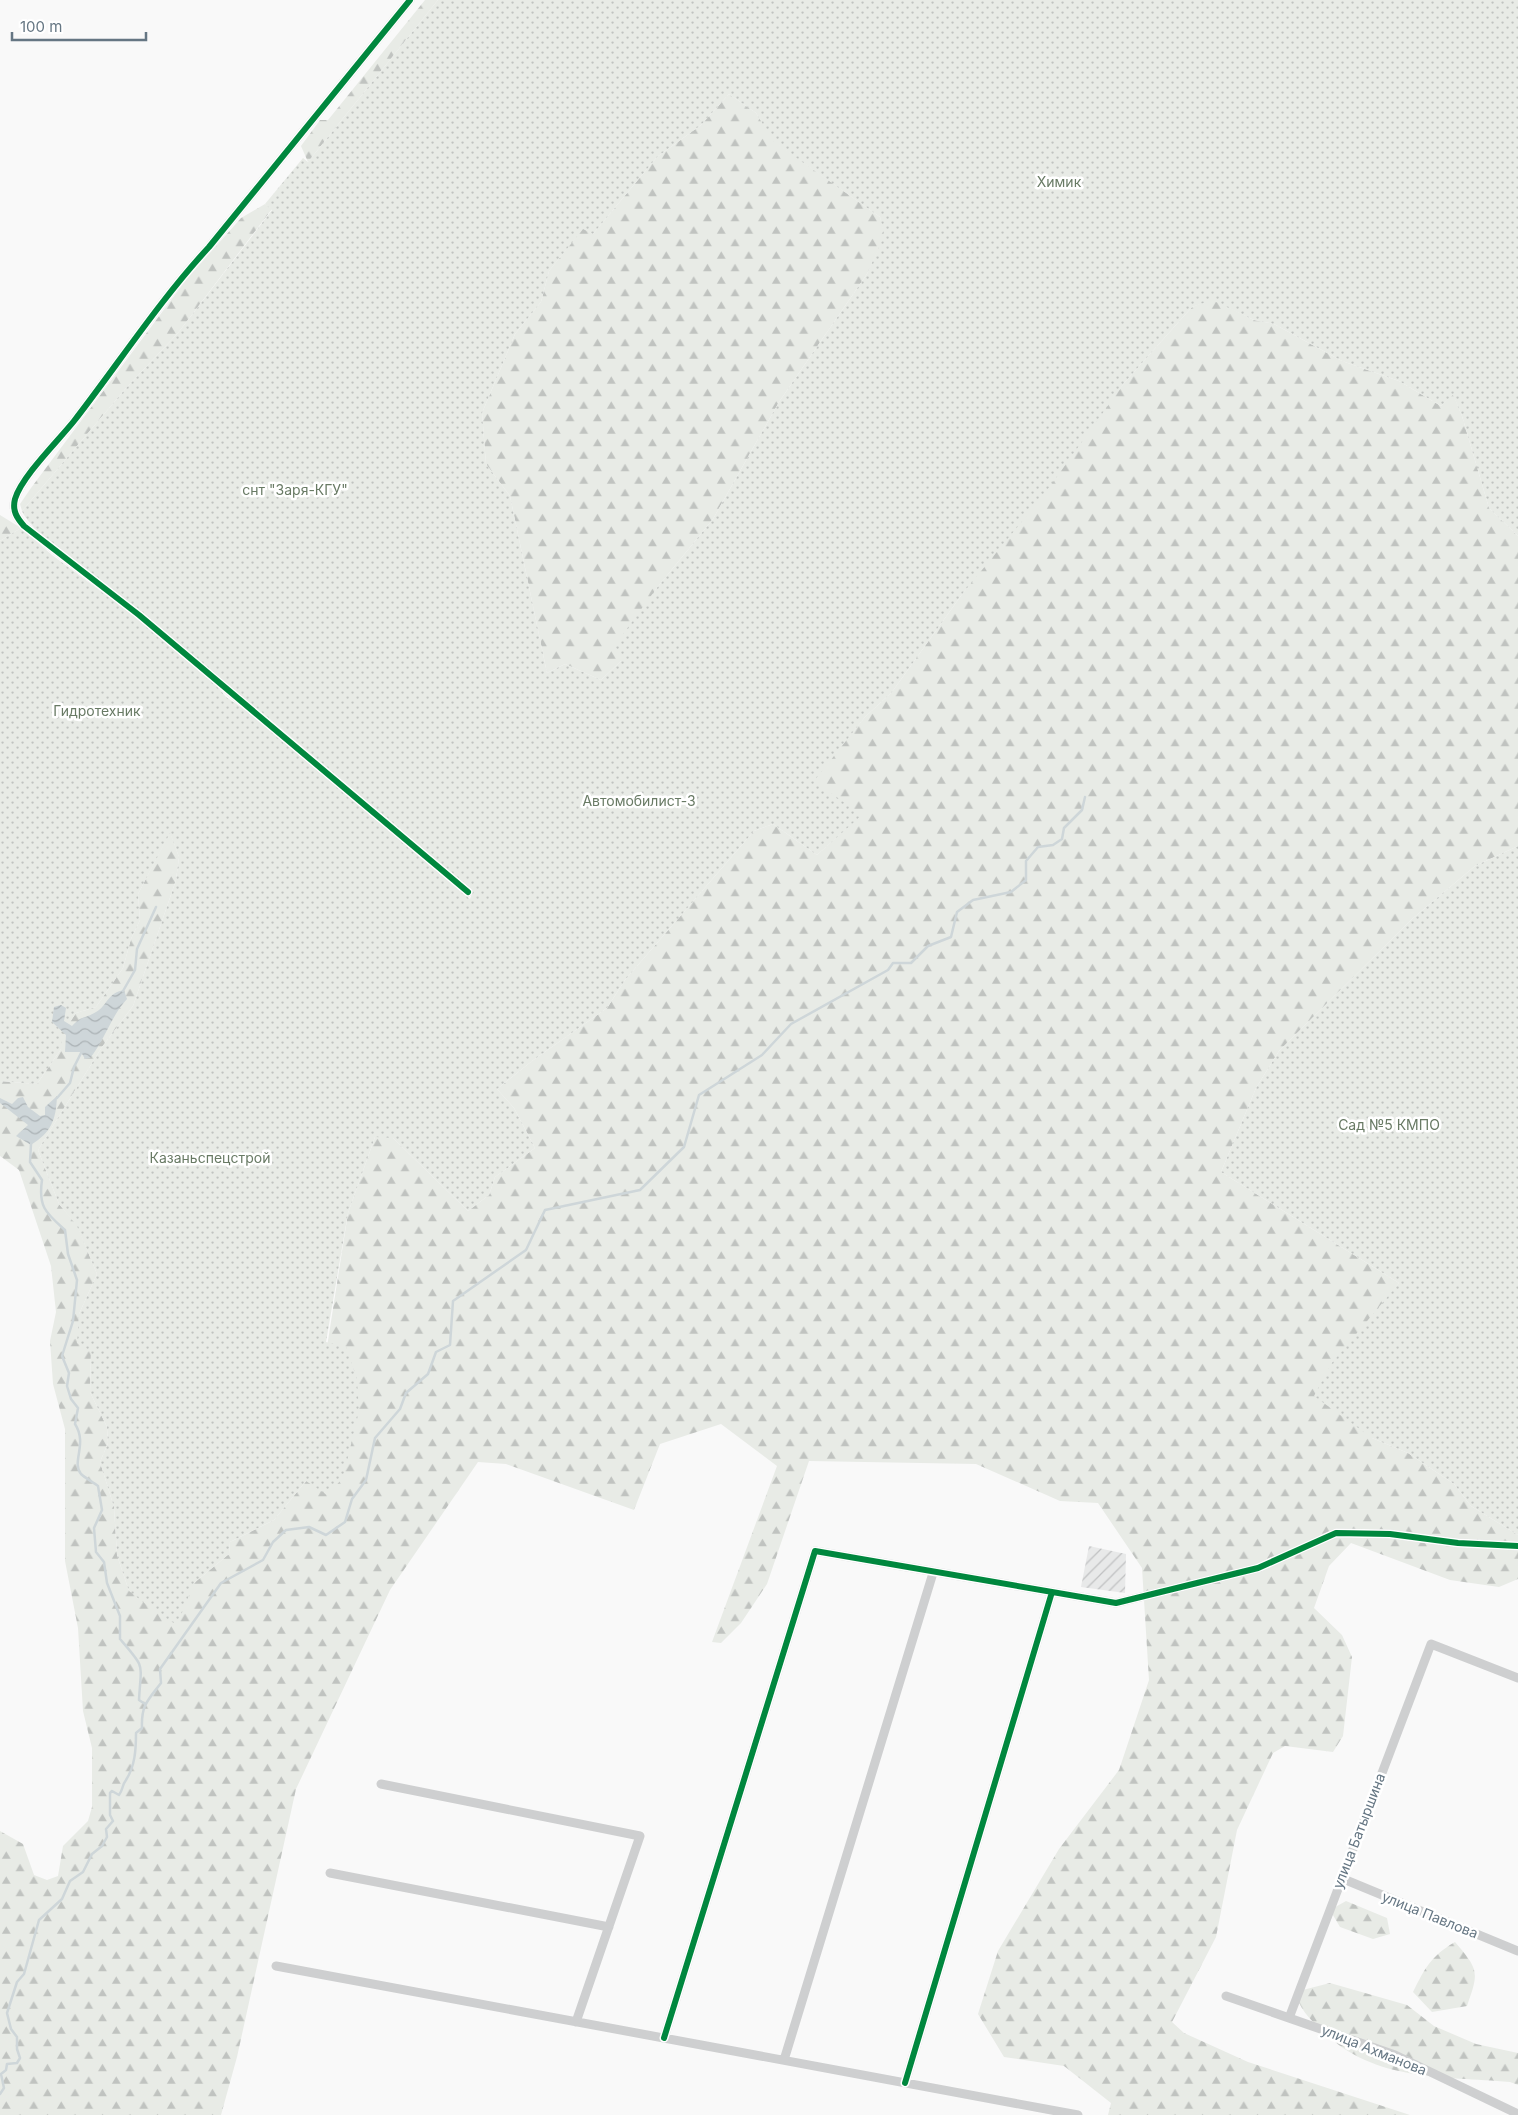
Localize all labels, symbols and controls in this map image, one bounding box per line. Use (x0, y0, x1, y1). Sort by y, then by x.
scale bar (12, 10, 146, 42)
text: 100 m (20, 17, 62, 36)
park label: Химик (1037, 173, 1082, 190)
park label: снт "Заря-КГУ" (242, 481, 348, 498)
park label: Гидротехник (53, 702, 141, 719)
park label: Автомобилист-3 (582, 792, 696, 809)
park label: Сад №5 КМПО (1338, 1116, 1440, 1133)
park label: Казаньспецстрой (150, 1149, 270, 1166)
street label: улица Батыршина (1329, 1771, 1388, 1891)
street label: улица Павлова (1380, 1888, 1481, 1942)
street label: улица Ахманова (1319, 2021, 1429, 2078)

